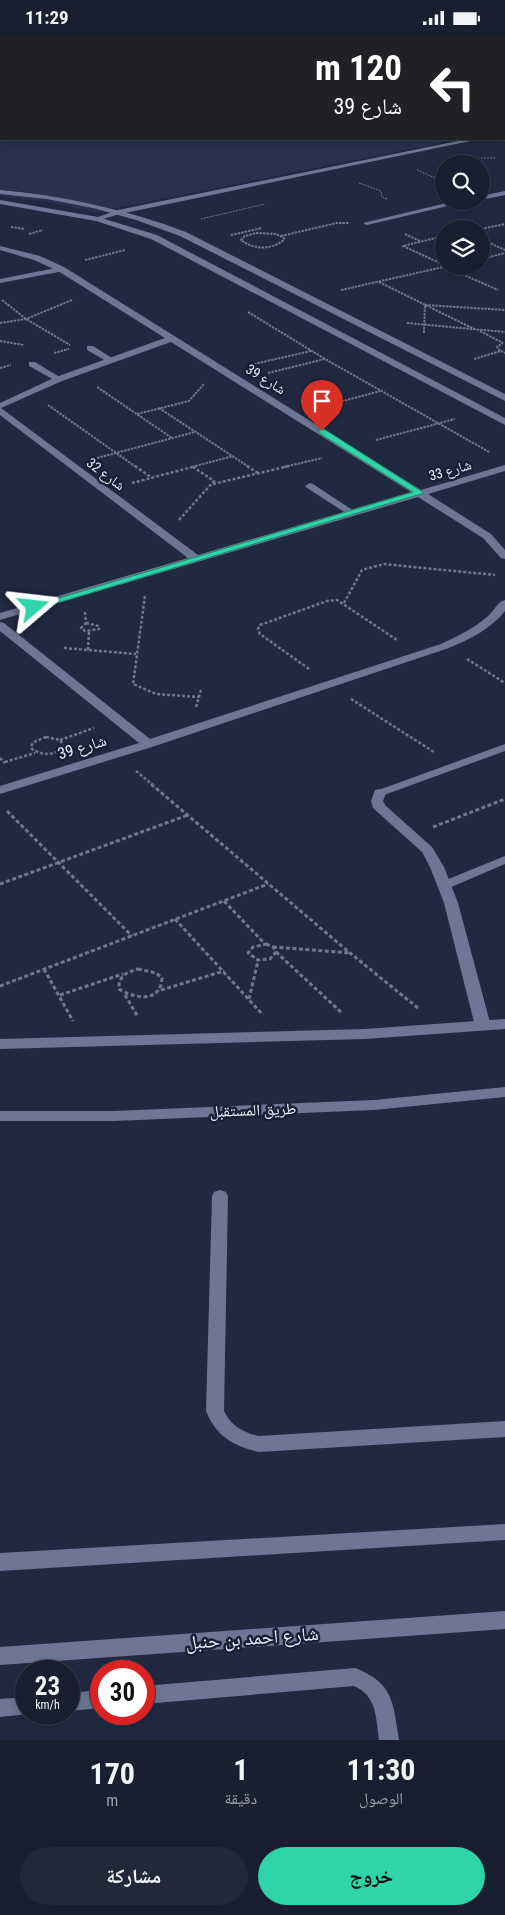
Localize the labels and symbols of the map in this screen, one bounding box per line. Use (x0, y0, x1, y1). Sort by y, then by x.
street label: شارع 39 (242, 361, 289, 399)
pin (301, 380, 343, 431)
street label: شارع 32 (83, 454, 128, 495)
street label: شارع 33 (427, 456, 474, 486)
position arrow (7, 580, 59, 632)
street label: شارع 39 (55, 731, 109, 764)
street label: طريق المستقبل (209, 1099, 297, 1122)
street label: شارع احمد بن حنبل (185, 1622, 319, 1654)
speed limit sign: 30 (90, 1660, 155, 1725)

